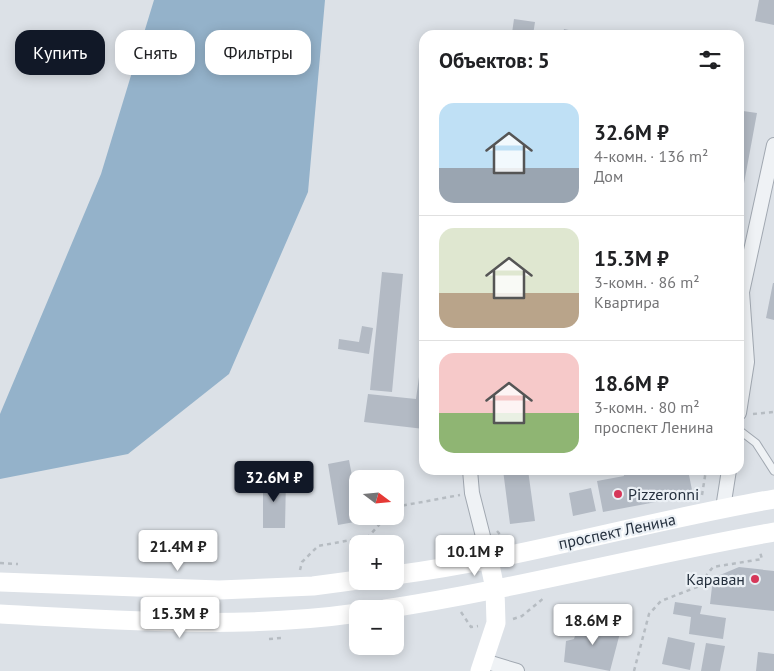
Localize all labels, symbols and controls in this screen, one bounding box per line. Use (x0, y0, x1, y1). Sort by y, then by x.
chip: Купить (15, 30, 105, 75)
chip: Снять (115, 30, 195, 75)
chip: Фильтры (205, 30, 311, 75)
icon: filters (696, 46, 724, 74)
text: Объектов: 5 (439, 47, 550, 74)
text: 32.6M ₽ (594, 119, 669, 146)
icon: home (479, 123, 539, 183)
text: 4-комн. · 136 m² (594, 146, 708, 166)
text: Дом (594, 166, 623, 186)
text: 15.3M ₽ (594, 245, 669, 272)
icon: home (479, 248, 539, 308)
text: 3-комн. · 86 m² (594, 272, 700, 292)
text: Квартира (594, 292, 660, 312)
text: 18.6M ₽ (594, 370, 669, 397)
icon: home (479, 373, 539, 433)
text: 3-комн. · 80 m² (594, 397, 700, 417)
text: проспект Ленина (594, 417, 713, 437)
pin: 32.6M ₽ (228, 460, 320, 503)
text: 32.6M ₽ (245, 467, 303, 487)
north arrow (349, 470, 404, 525)
map controls (349, 470, 404, 655)
place label: Pizzeronni (628, 484, 699, 504)
marker: Pizzeronni (612, 488, 624, 500)
street label: проспект Ленина (557, 509, 677, 553)
pin: 21.4M ₽ (132, 530, 224, 572)
pin: 10.1M ₽ (429, 534, 521, 577)
button: + (349, 535, 404, 590)
text: 21.4M ₽ (149, 536, 207, 556)
text: 10.1M ₽ (446, 541, 504, 561)
place label: Караван (686, 569, 745, 589)
marker: Караван (749, 573, 761, 585)
pin: 15.3M ₽ (134, 596, 226, 639)
button: − (349, 600, 404, 655)
text: 15.3M ₽ (151, 603, 209, 623)
pin: 18.6M ₽ (547, 604, 639, 646)
text: 18.6M ₽ (564, 610, 622, 630)

